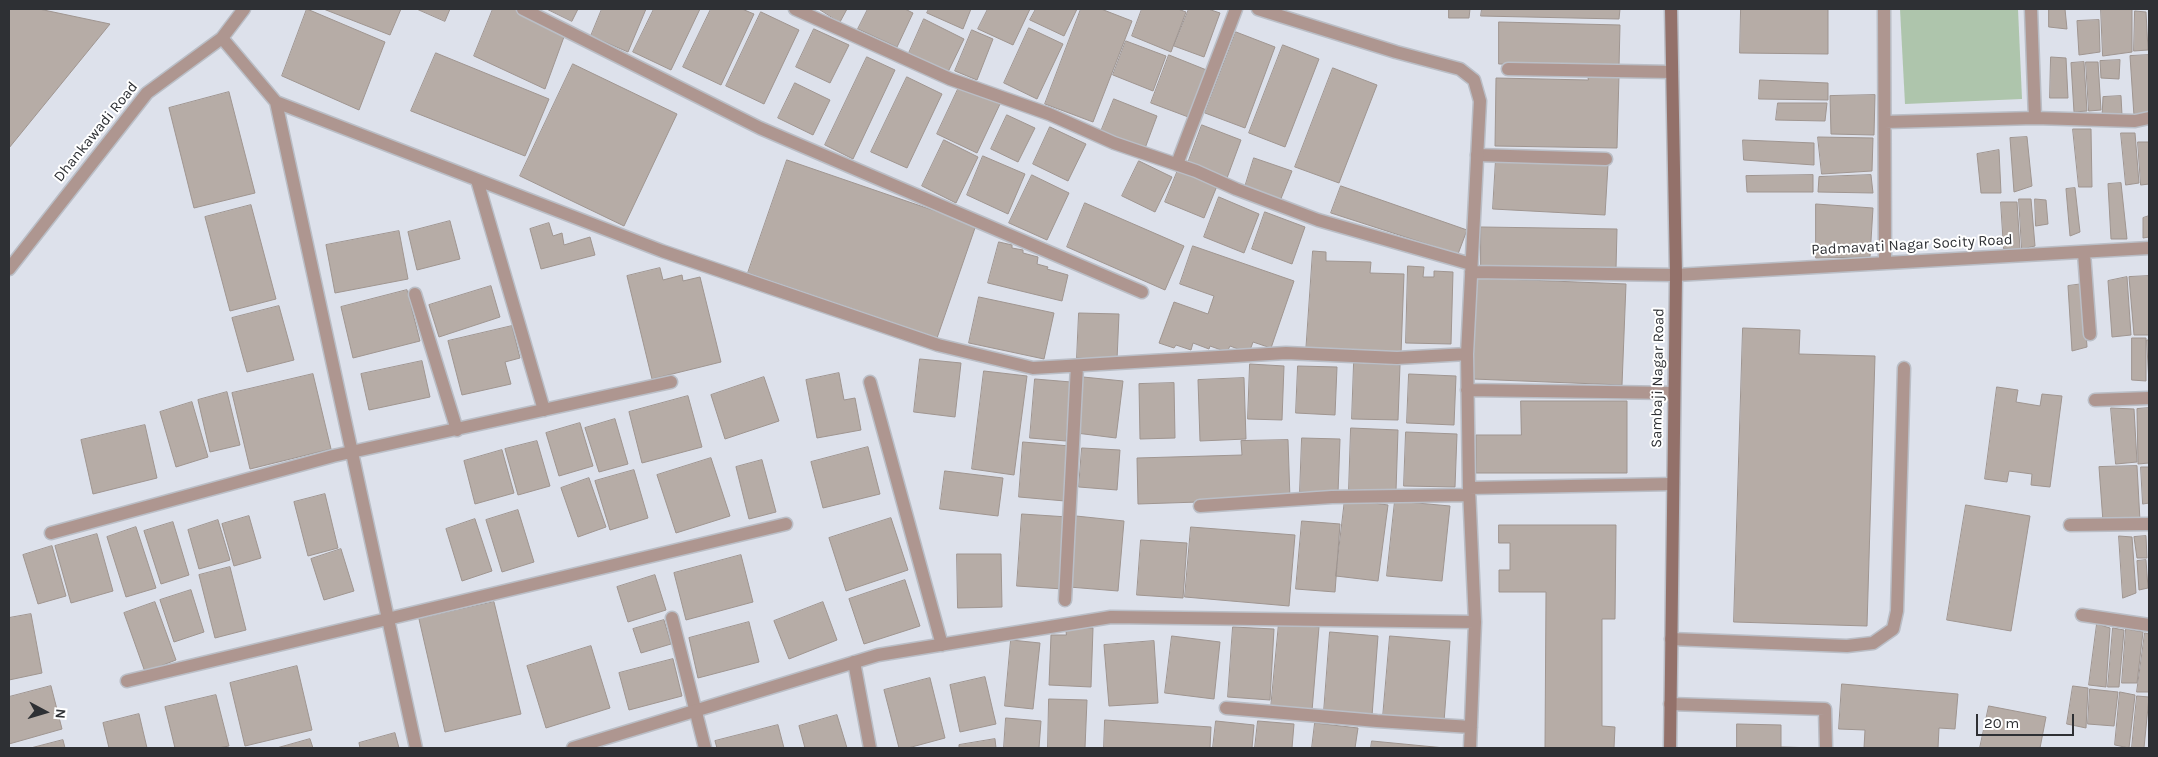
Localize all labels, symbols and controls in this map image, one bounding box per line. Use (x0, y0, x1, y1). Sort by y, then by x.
street label: Dhankawadi Road (50, 78, 142, 186)
street label: Padmavati Nagar Socity Road (1811, 231, 2013, 259)
street label: Sambaji Nagar Road (1648, 308, 1668, 448)
north arrow (20, 687, 70, 737)
scale bar (1978, 704, 2076, 736)
text: N (51, 708, 69, 719)
text: 20 m (1984, 714, 2019, 732)

